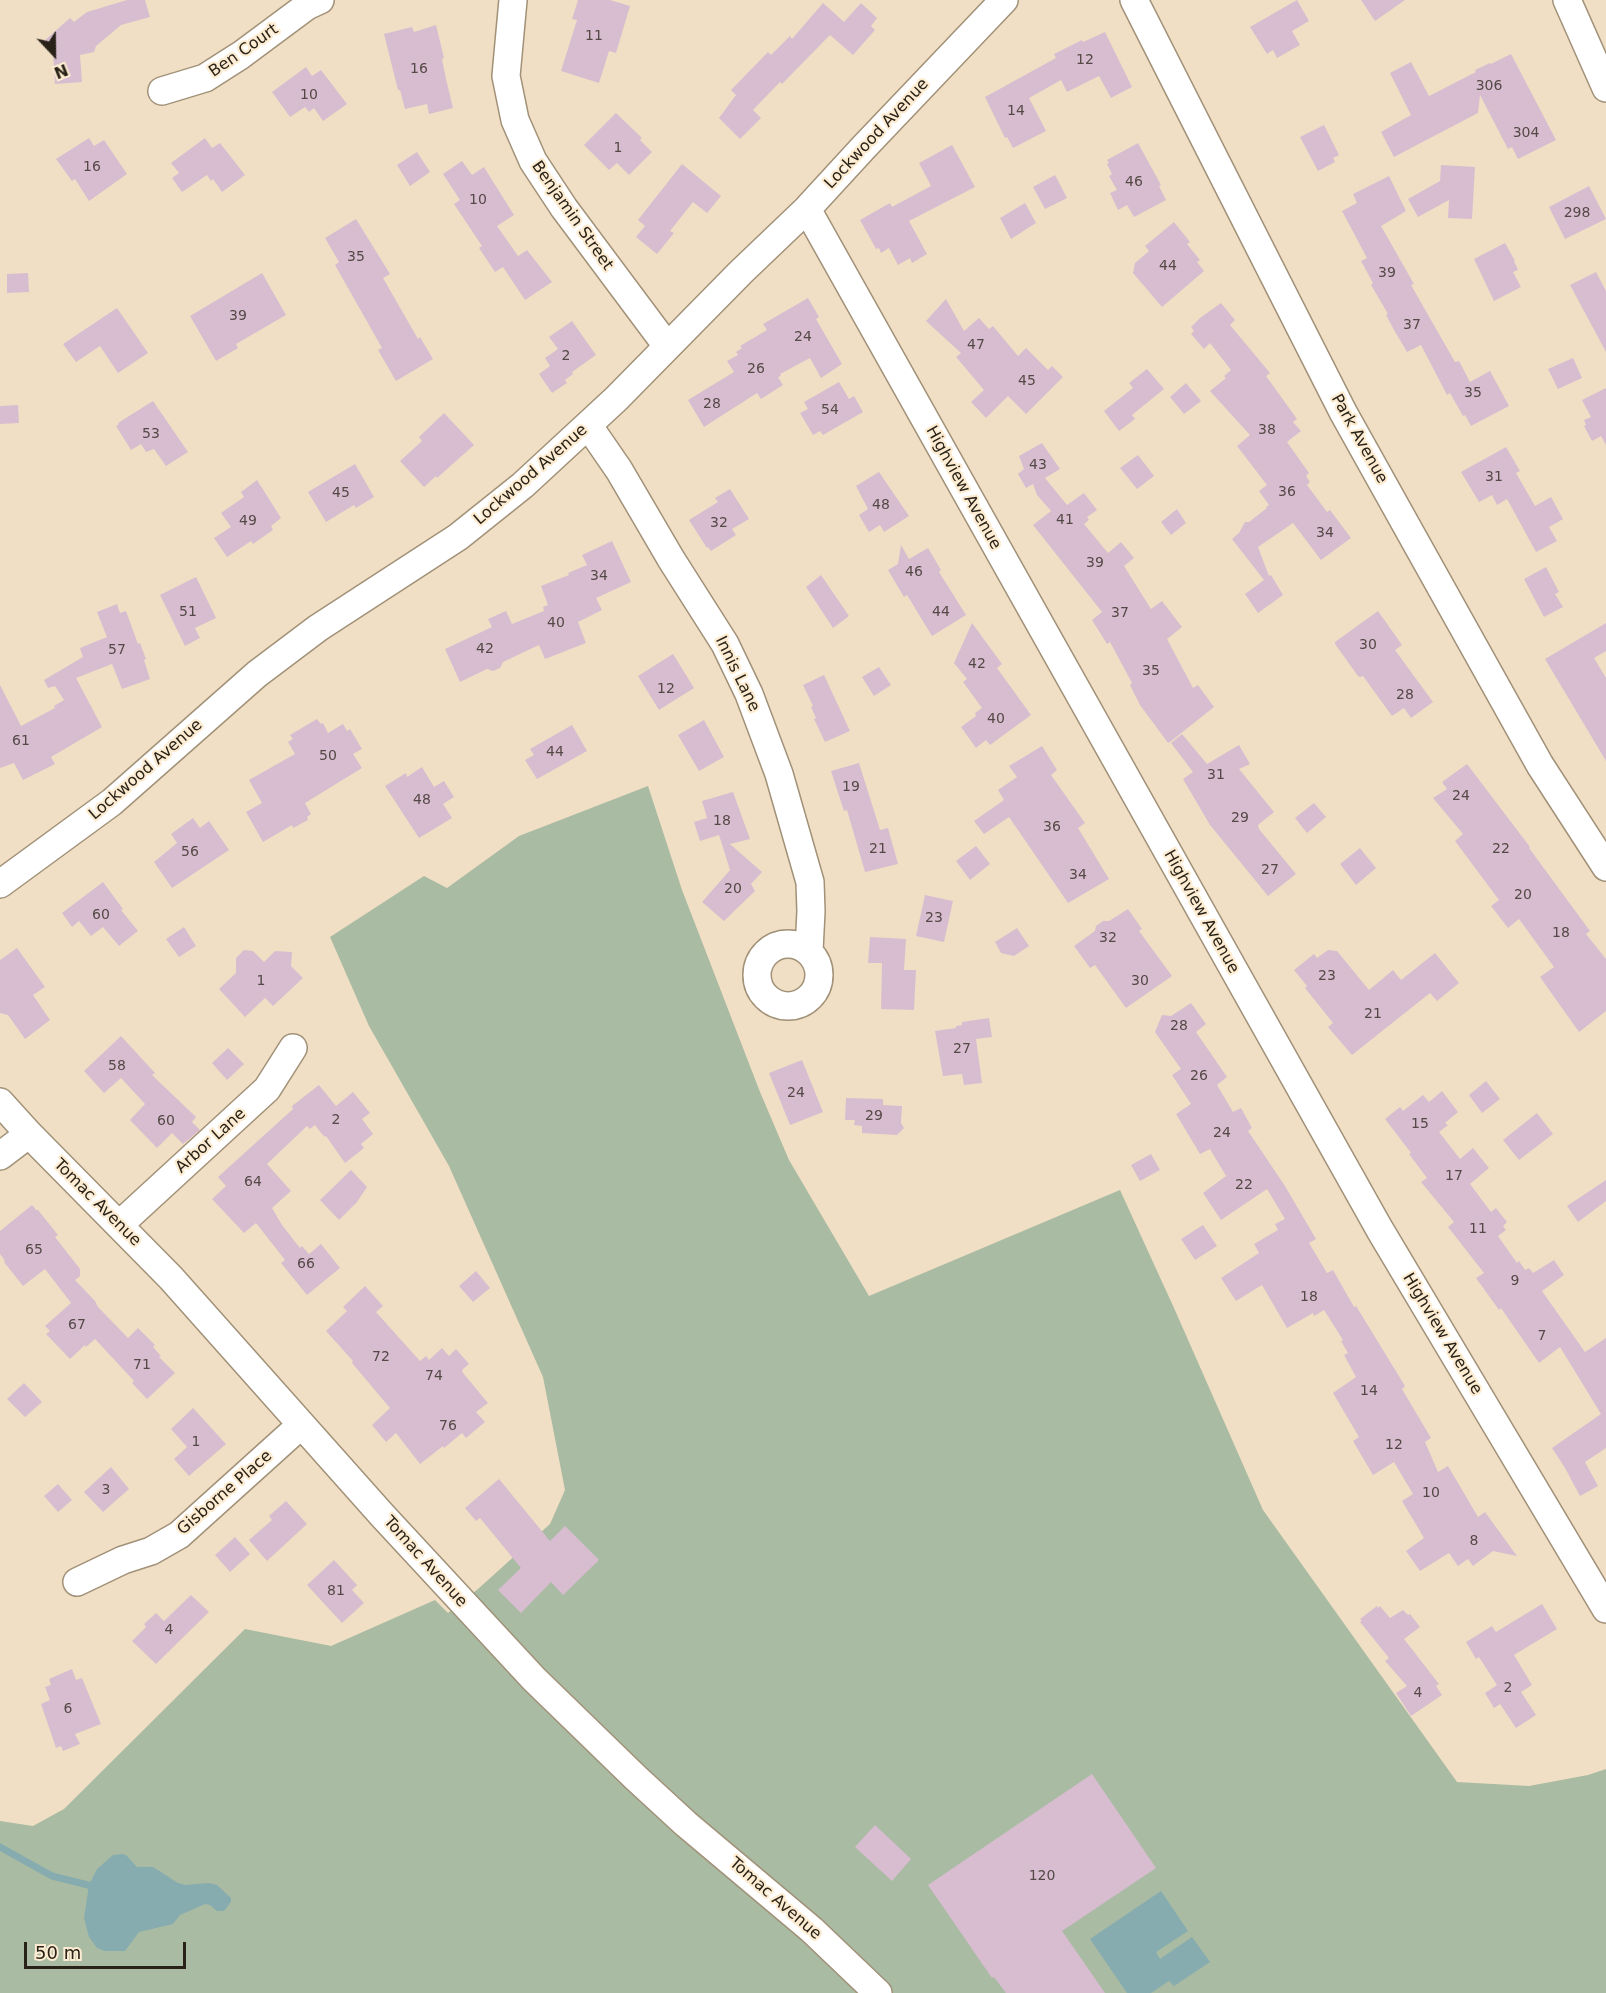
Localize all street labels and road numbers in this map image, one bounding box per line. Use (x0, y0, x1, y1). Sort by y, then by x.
street label: Ben Court (206, 20, 282, 82)
street label: Lockwood Avenue (821, 75, 933, 193)
street label: Benjamin Street (527, 158, 617, 274)
street label: Park Avenue (1327, 391, 1391, 487)
street label: Lockwood Avenue (470, 421, 592, 529)
street label: Highview Avenue (921, 423, 1005, 553)
street label: Innis Lane (710, 633, 764, 715)
street label: Lockwood Avenue (85, 716, 207, 824)
street label: Highview Avenue (1159, 847, 1243, 977)
street label: Arbor Lane (172, 1104, 250, 1178)
street label: Tomac Avenue (49, 1155, 145, 1251)
street label: Highview Avenue (1398, 1270, 1486, 1398)
street label: Gisborne Place (174, 1447, 276, 1539)
street label: Tomac Avenue (379, 1513, 471, 1611)
street label: Tomac Avenue (725, 1854, 825, 1944)

